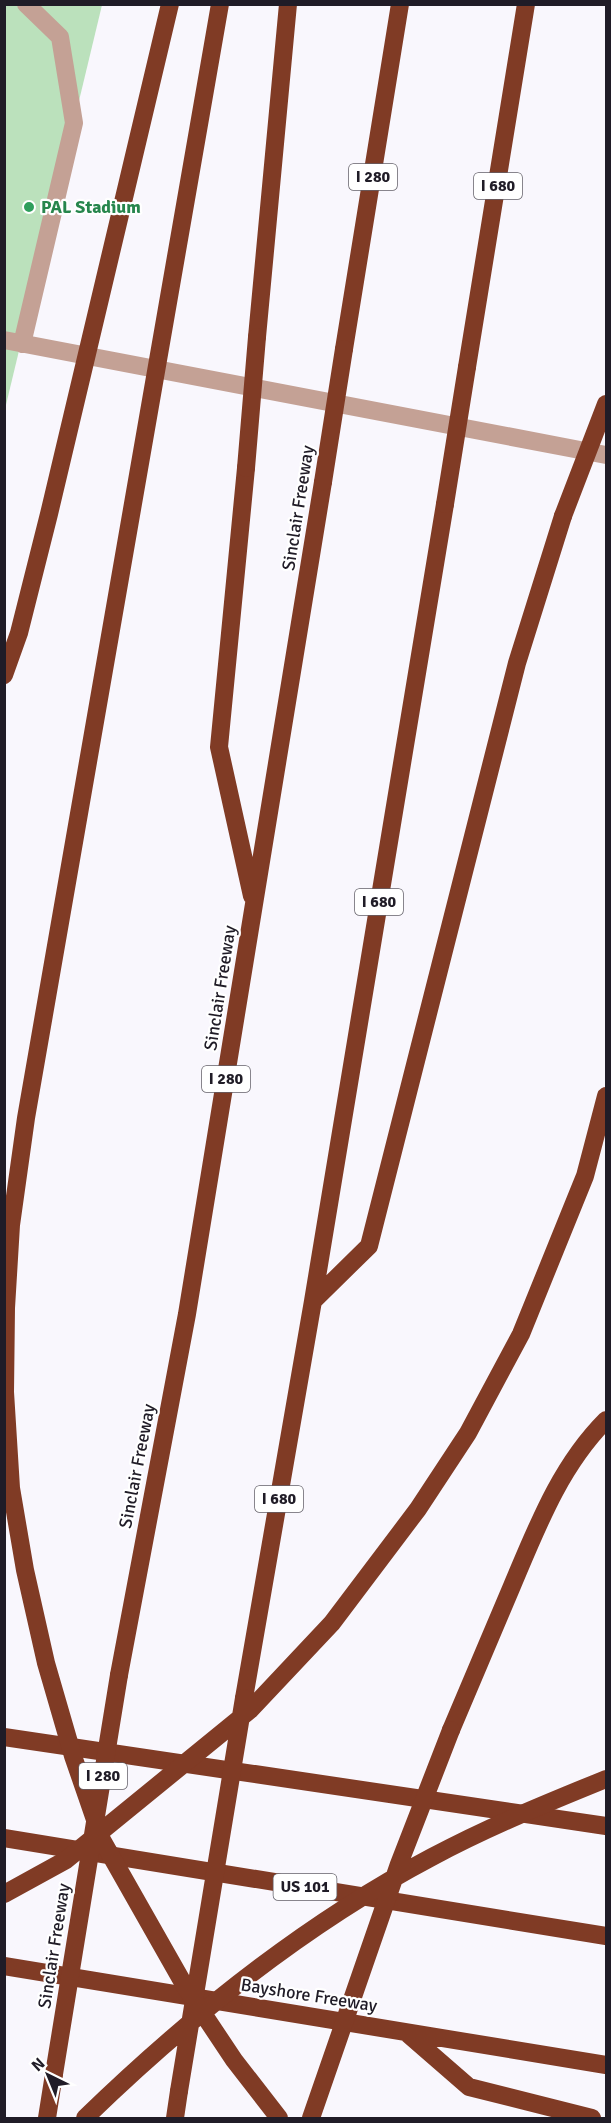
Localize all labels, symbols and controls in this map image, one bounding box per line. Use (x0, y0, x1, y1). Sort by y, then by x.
road number: I 280 (349, 164, 397, 190)
road number: I 680 (474, 173, 522, 199)
place label: PAL Stadium (41, 196, 141, 218)
marker: PAL Stadium (22, 200, 36, 214)
street label: Sinclair Freeway (277, 443, 319, 572)
road number: I 680 (355, 889, 403, 915)
street label: Sinclair Freeway (199, 923, 241, 1052)
road number: I 280 (202, 1066, 250, 1092)
street label: Sinclair Freeway (114, 1401, 160, 1530)
road number: I 680 (255, 1486, 303, 1512)
road number: I 280 (79, 1763, 127, 1789)
road number: US 101 (274, 1874, 336, 1900)
street label: Sinclair Freeway (33, 1881, 75, 2010)
street label: Bayshore Freeway (239, 1973, 379, 2017)
north arrow (18, 2045, 78, 2105)
text: N (28, 2054, 49, 2076)

